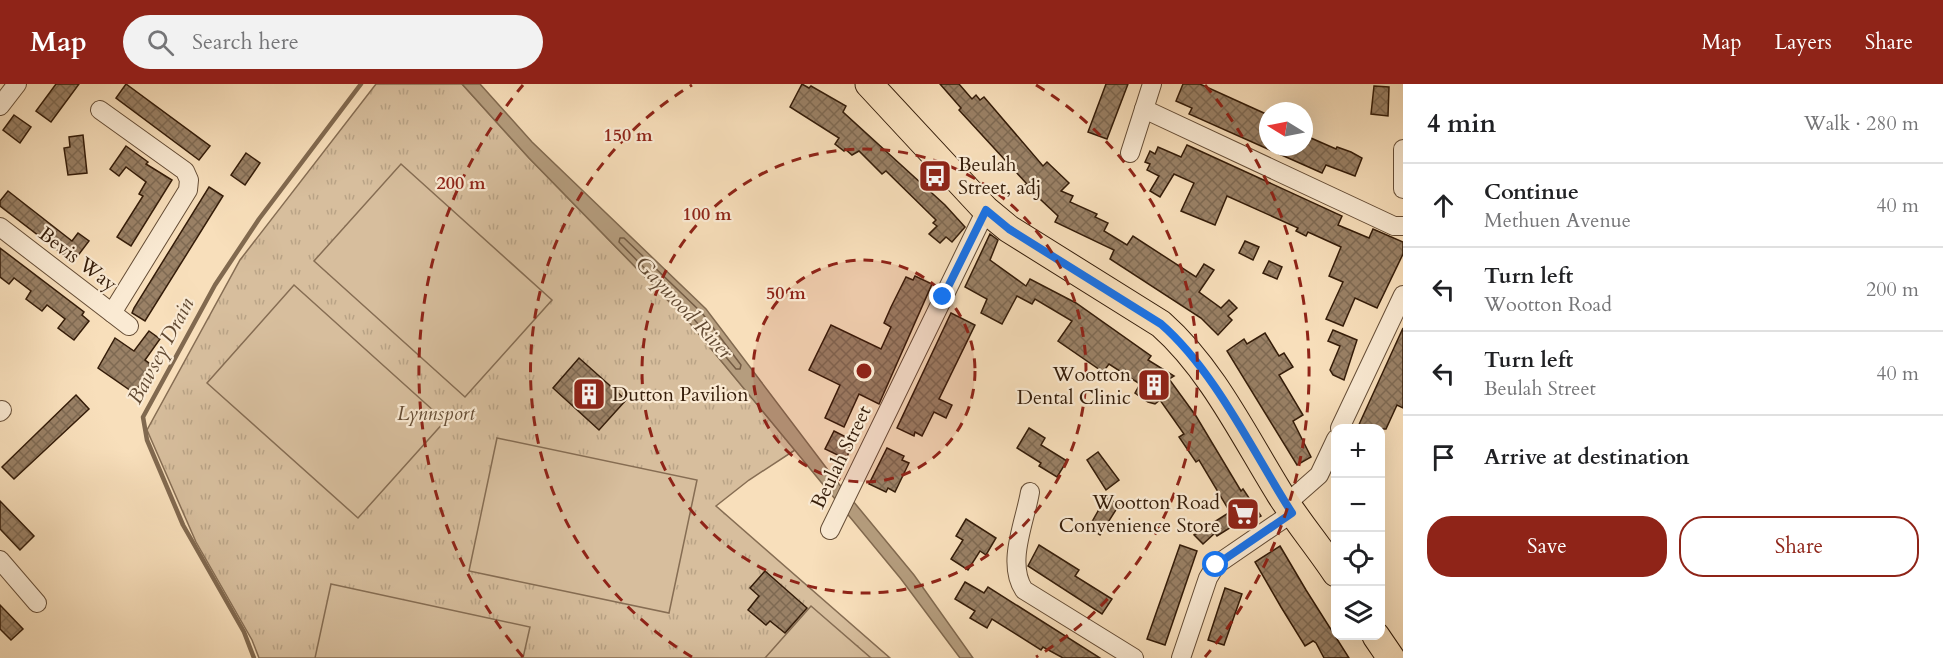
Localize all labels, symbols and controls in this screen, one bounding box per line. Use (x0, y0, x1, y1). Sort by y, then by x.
search box (123, 15, 543, 69)
text: Map (30, 23, 87, 61)
icon: search (144, 26, 177, 59)
text: Search here (192, 27, 299, 57)
text: Map (1702, 28, 1742, 57)
text: Layers (1775, 28, 1832, 57)
text: Share (1865, 28, 1913, 57)
north arrow (1259, 102, 1313, 156)
text: 4 min (1427, 106, 1496, 141)
text: Walk · 280 m (1804, 110, 1919, 137)
text: 150 m (603, 123, 653, 148)
place label: Beulah Street, adj (958, 151, 1042, 201)
bus stop icon: Beulah Street, adj (917, 158, 953, 194)
text: 200 m (436, 171, 486, 196)
text: Continue (1484, 177, 1579, 207)
icon: ahead (1427, 189, 1460, 222)
text: 40 m (1876, 192, 1919, 219)
text: 100 m (682, 202, 732, 227)
text: Methuen Avenue (1484, 207, 1631, 234)
street label: Bevis Way (33, 221, 123, 298)
water label: Gaywood River (629, 250, 740, 367)
text: Turn left (1484, 261, 1573, 291)
icon: left (1427, 273, 1460, 306)
text: 200 m (1866, 276, 1919, 303)
text: 50 m (766, 281, 806, 306)
route end (929, 283, 955, 309)
text: Wootton Road (1484, 291, 1612, 318)
water label: Bawsey Drain (121, 292, 202, 409)
text: Turn left (1484, 345, 1573, 375)
icon: left (1427, 357, 1460, 390)
text: 40 m (1876, 360, 1919, 387)
centre of rings (854, 361, 874, 381)
place label: Wootton Dental Clinic (1017, 361, 1132, 411)
building icon: Wootton Dental Clinic (1136, 367, 1172, 403)
text: Beulah Street (1484, 375, 1596, 402)
building icon: Dutton Pavilion (571, 376, 607, 412)
place label: Dutton Pavilion (612, 381, 749, 408)
park label: Lynnsport (397, 400, 476, 427)
street label: Beulah Street (804, 400, 878, 513)
map controls (1331, 424, 1385, 640)
button: + (1331, 424, 1385, 478)
icon: arrive (1427, 441, 1460, 474)
text: Arrive at destination (1484, 442, 1689, 472)
button: − (1331, 478, 1385, 532)
place label: Wootton Road Convenience Store (1059, 489, 1220, 539)
supermarket icon: Wootton Road Convenience Store (1225, 496, 1261, 532)
button: Save (1427, 516, 1667, 577)
button: Share (1679, 516, 1919, 577)
button: locate (1331, 532, 1385, 586)
route start (1202, 551, 1228, 577)
button: layers (1331, 586, 1385, 640)

